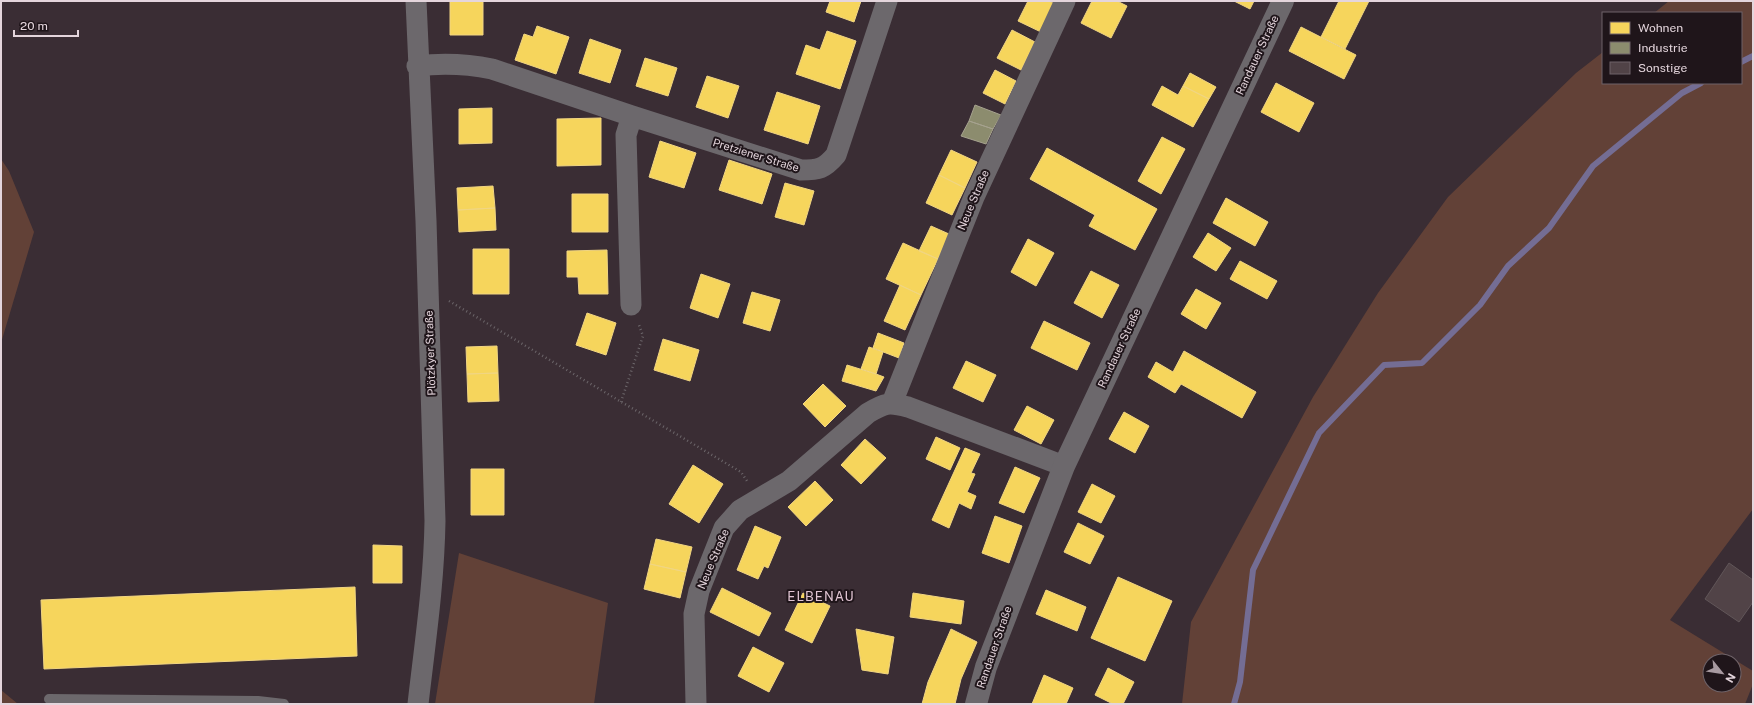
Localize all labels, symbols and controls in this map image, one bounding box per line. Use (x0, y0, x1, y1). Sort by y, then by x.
scale bar (14, 12, 78, 38)
legend (1602, 12, 1742, 84)
street label: Randauer Straße (1233, 13, 1281, 97)
text: 20 m (20, 19, 48, 33)
text: Wohnen (1638, 21, 1683, 35)
text: Industrie (1638, 41, 1688, 55)
text: Sonstige (1638, 61, 1688, 75)
street label: Pretziener Straße (711, 136, 801, 174)
street label: Neue Straße (955, 168, 991, 232)
street label: Randauer Straße (1095, 306, 1143, 390)
street label: Plötzkyer Straße (423, 310, 437, 396)
street label: Neue Straße (695, 527, 731, 591)
district label: ELBENAU (787, 589, 855, 604)
street label: Randauer Straße (974, 604, 1014, 690)
north arrow (1702, 653, 1742, 693)
text: N (1723, 671, 1738, 685)

